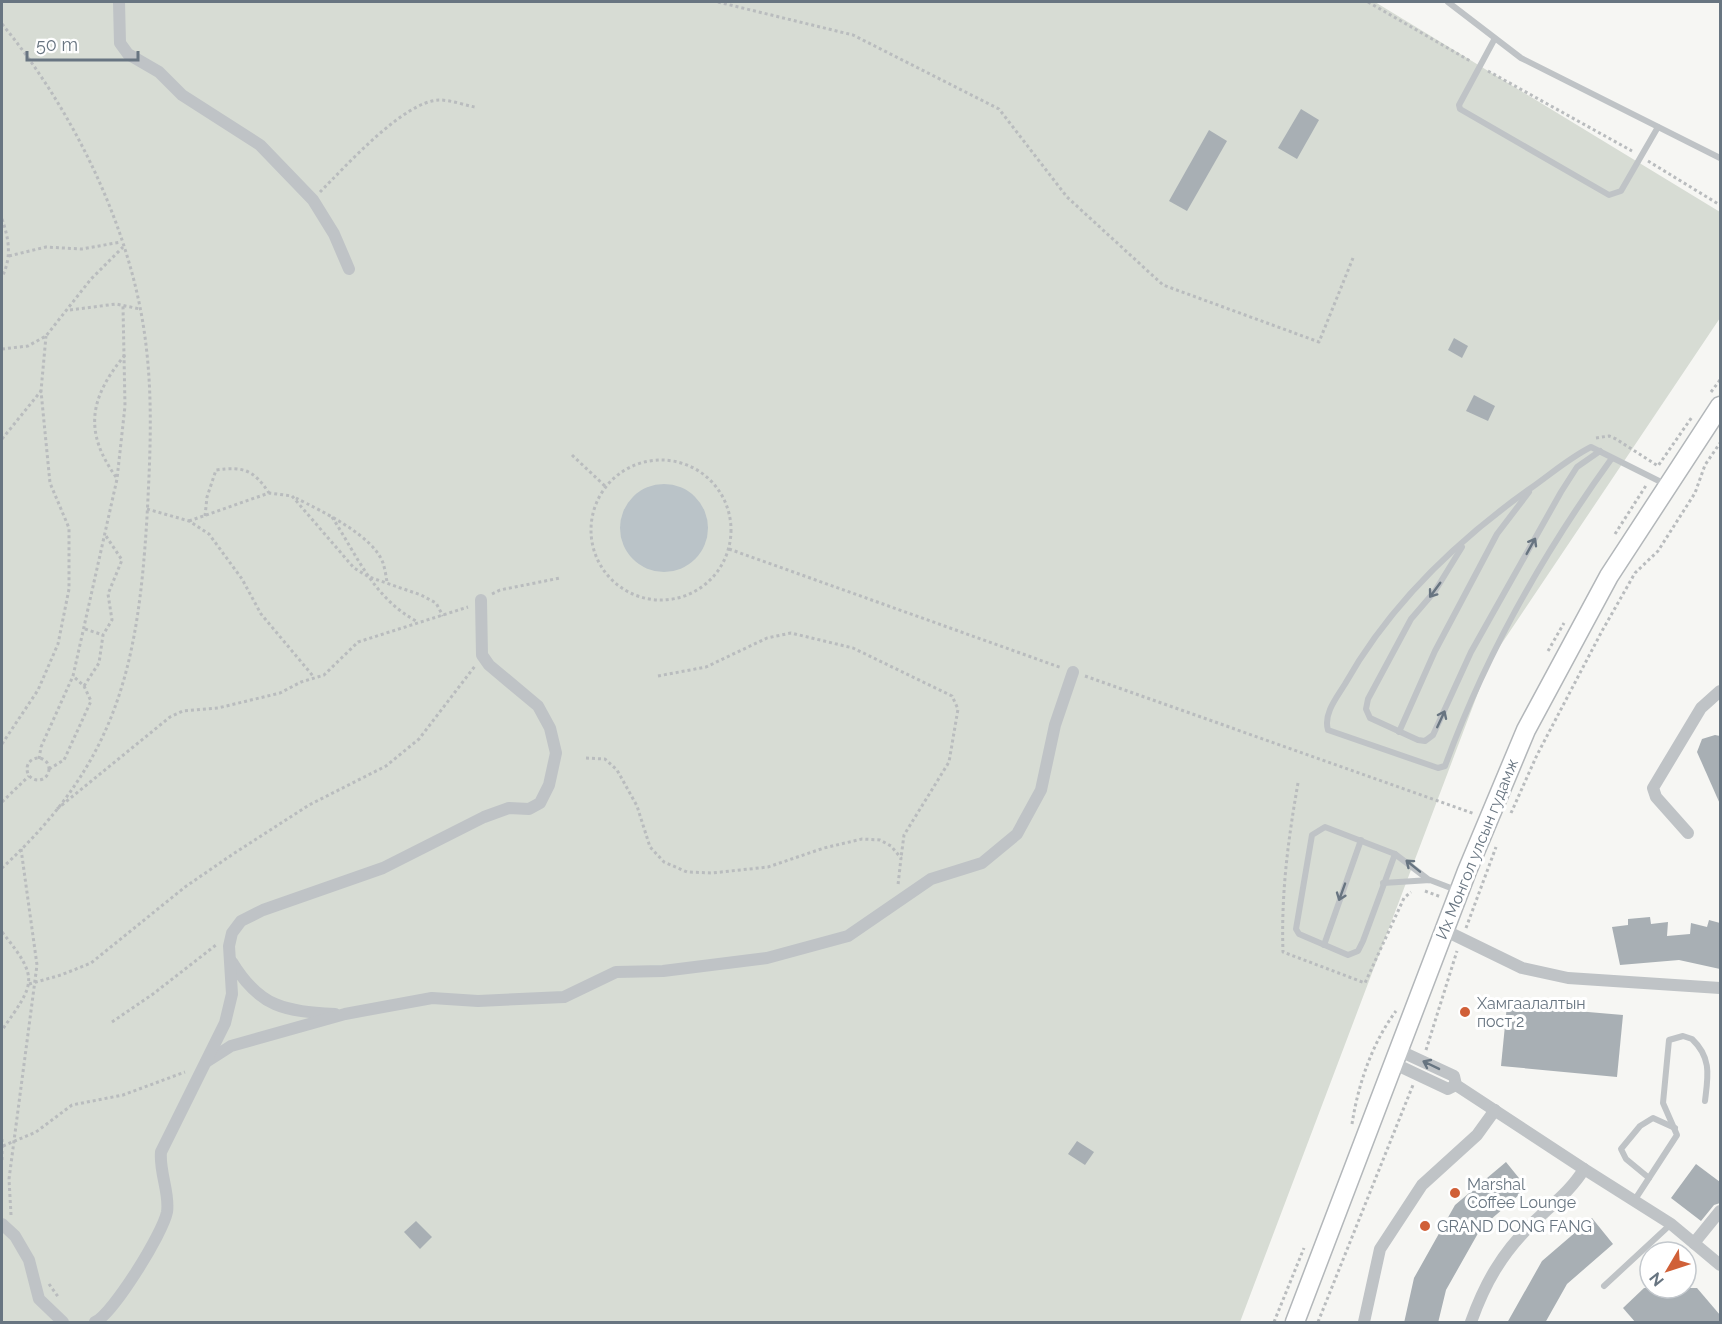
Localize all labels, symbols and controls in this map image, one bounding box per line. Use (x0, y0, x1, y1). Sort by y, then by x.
scale bar (27, 24, 138, 62)
text: 50 m (36, 34, 78, 55)
one-way arrow (1525, 538, 1537, 555)
one-way arrow (1428, 582, 1441, 598)
one-way arrow (1435, 710, 1447, 728)
street label: Их Монгол улсын гудамж (1432, 755, 1522, 942)
one-way arrow (1405, 860, 1421, 873)
one-way arrow (1336, 882, 1347, 901)
place label: Хамгаалалтын пост 2 (1477, 994, 1586, 1031)
marker: Хамгаалалтын пост 2 (1458, 1005, 1472, 1019)
one-way arrow (1423, 1059, 1441, 1070)
place label: Marshal Coffee Lounge (1467, 1175, 1576, 1212)
marker: Marshal Coffee Lounge (1448, 1186, 1462, 1200)
place label: GRAND DONG FANG (1437, 1217, 1592, 1236)
marker: GRAND DONG FANG (1418, 1219, 1432, 1233)
north arrow (1638, 1240, 1698, 1300)
text: N (1646, 1268, 1668, 1290)

